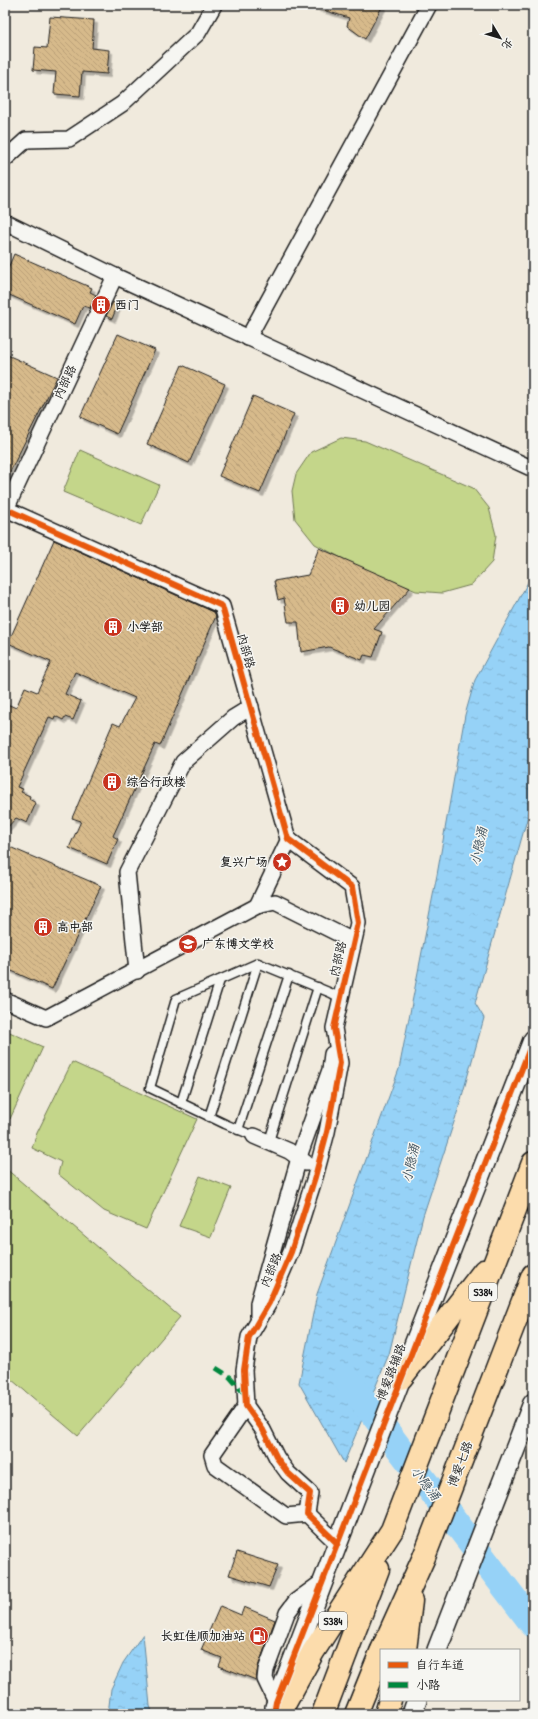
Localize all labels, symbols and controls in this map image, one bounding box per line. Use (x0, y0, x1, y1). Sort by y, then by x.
north arrow (480, 18, 520, 58)
text: 北 (499, 36, 517, 53)
building icon: 西门 (90, 294, 112, 316)
place label: 西门 (115, 296, 139, 313)
street label: 内部路 (49, 362, 80, 402)
building icon: 幼儿园 (329, 595, 351, 617)
place label: 幼儿园 (354, 597, 390, 614)
building icon: 小学部 (102, 616, 124, 638)
place label: 小学部 (127, 618, 163, 635)
street label: 内部路 (233, 631, 260, 671)
building icon: 综合行政楼 (101, 771, 123, 793)
place label: 综合行政楼 (126, 773, 186, 790)
water label: 小隐涌 (465, 824, 491, 867)
place icon: 复兴广场 (271, 851, 293, 873)
place label: 复兴广场 (220, 853, 268, 870)
building icon: 高中部 (32, 916, 54, 938)
place label: 高中部 (57, 918, 93, 935)
school or university icon: 广东博文学校 (177, 933, 199, 955)
place label: 广东博文学校 (202, 935, 274, 952)
street label: 内部路 (325, 939, 350, 978)
water label: 小隐涌 (397, 1141, 423, 1184)
street label: 内部路 (256, 1250, 285, 1290)
road number: S384 (469, 1283, 497, 1301)
street label: 博爱路辅路 (372, 1341, 409, 1403)
street label: 博爱七路 (443, 1438, 476, 1489)
water label: 小隐涌 (407, 1462, 446, 1505)
road number: S384 (319, 1612, 347, 1630)
fuel station icon: 长虹佳顺加油站 (248, 1625, 270, 1647)
place label: 长虹佳顺加油站 (161, 1627, 245, 1644)
legend (380, 1649, 520, 1701)
text: 自行车道 (416, 1656, 464, 1673)
text: 小路 (416, 1676, 440, 1693)

